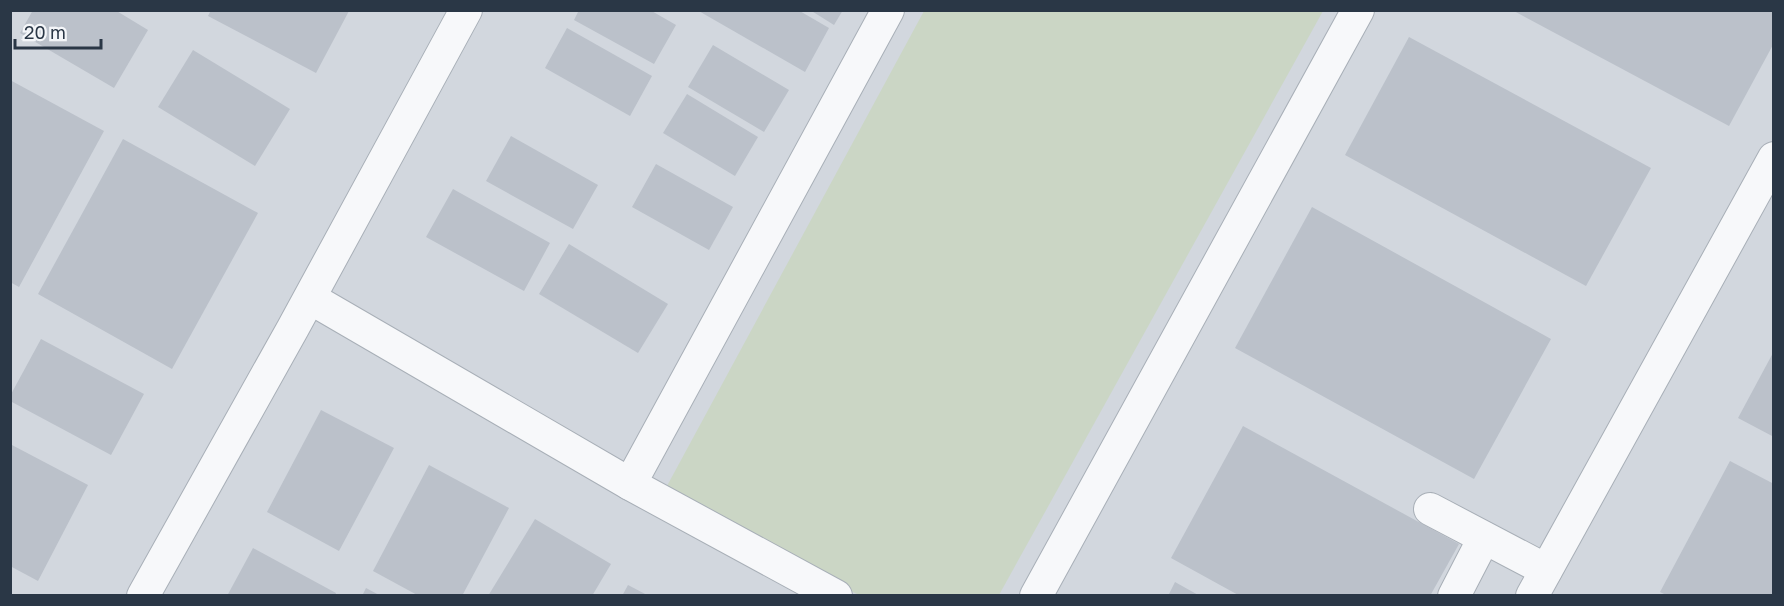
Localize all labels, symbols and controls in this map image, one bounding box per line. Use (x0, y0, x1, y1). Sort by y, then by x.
scale bar (15, 12, 100, 50)
text: 20 m (24, 21, 66, 43)

